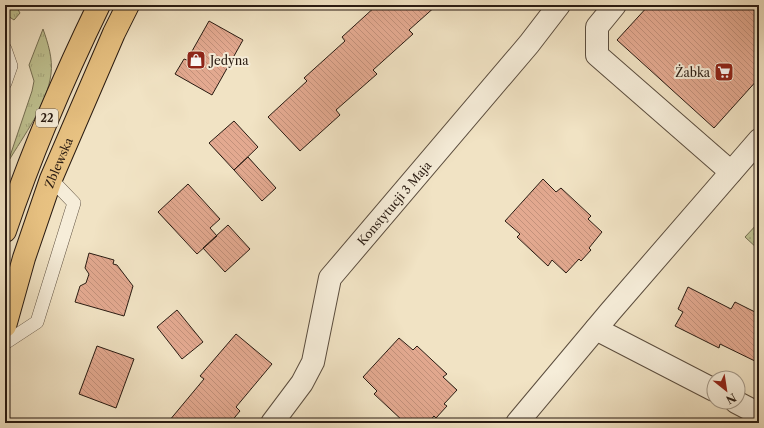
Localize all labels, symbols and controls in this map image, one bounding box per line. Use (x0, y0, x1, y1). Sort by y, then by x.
shop icon: Jedyna (185, 49, 207, 71)
place label: Jedyna (208, 53, 249, 68)
supermarket icon: Żabka (713, 61, 735, 83)
place label: Żabka (675, 64, 711, 80)
road number: 22 (36, 109, 58, 127)
street label: Zblewska (41, 134, 76, 190)
street label: Konstytucji 3 Maja (354, 157, 434, 248)
north arrow (706, 370, 746, 410)
text: N (723, 390, 739, 407)

